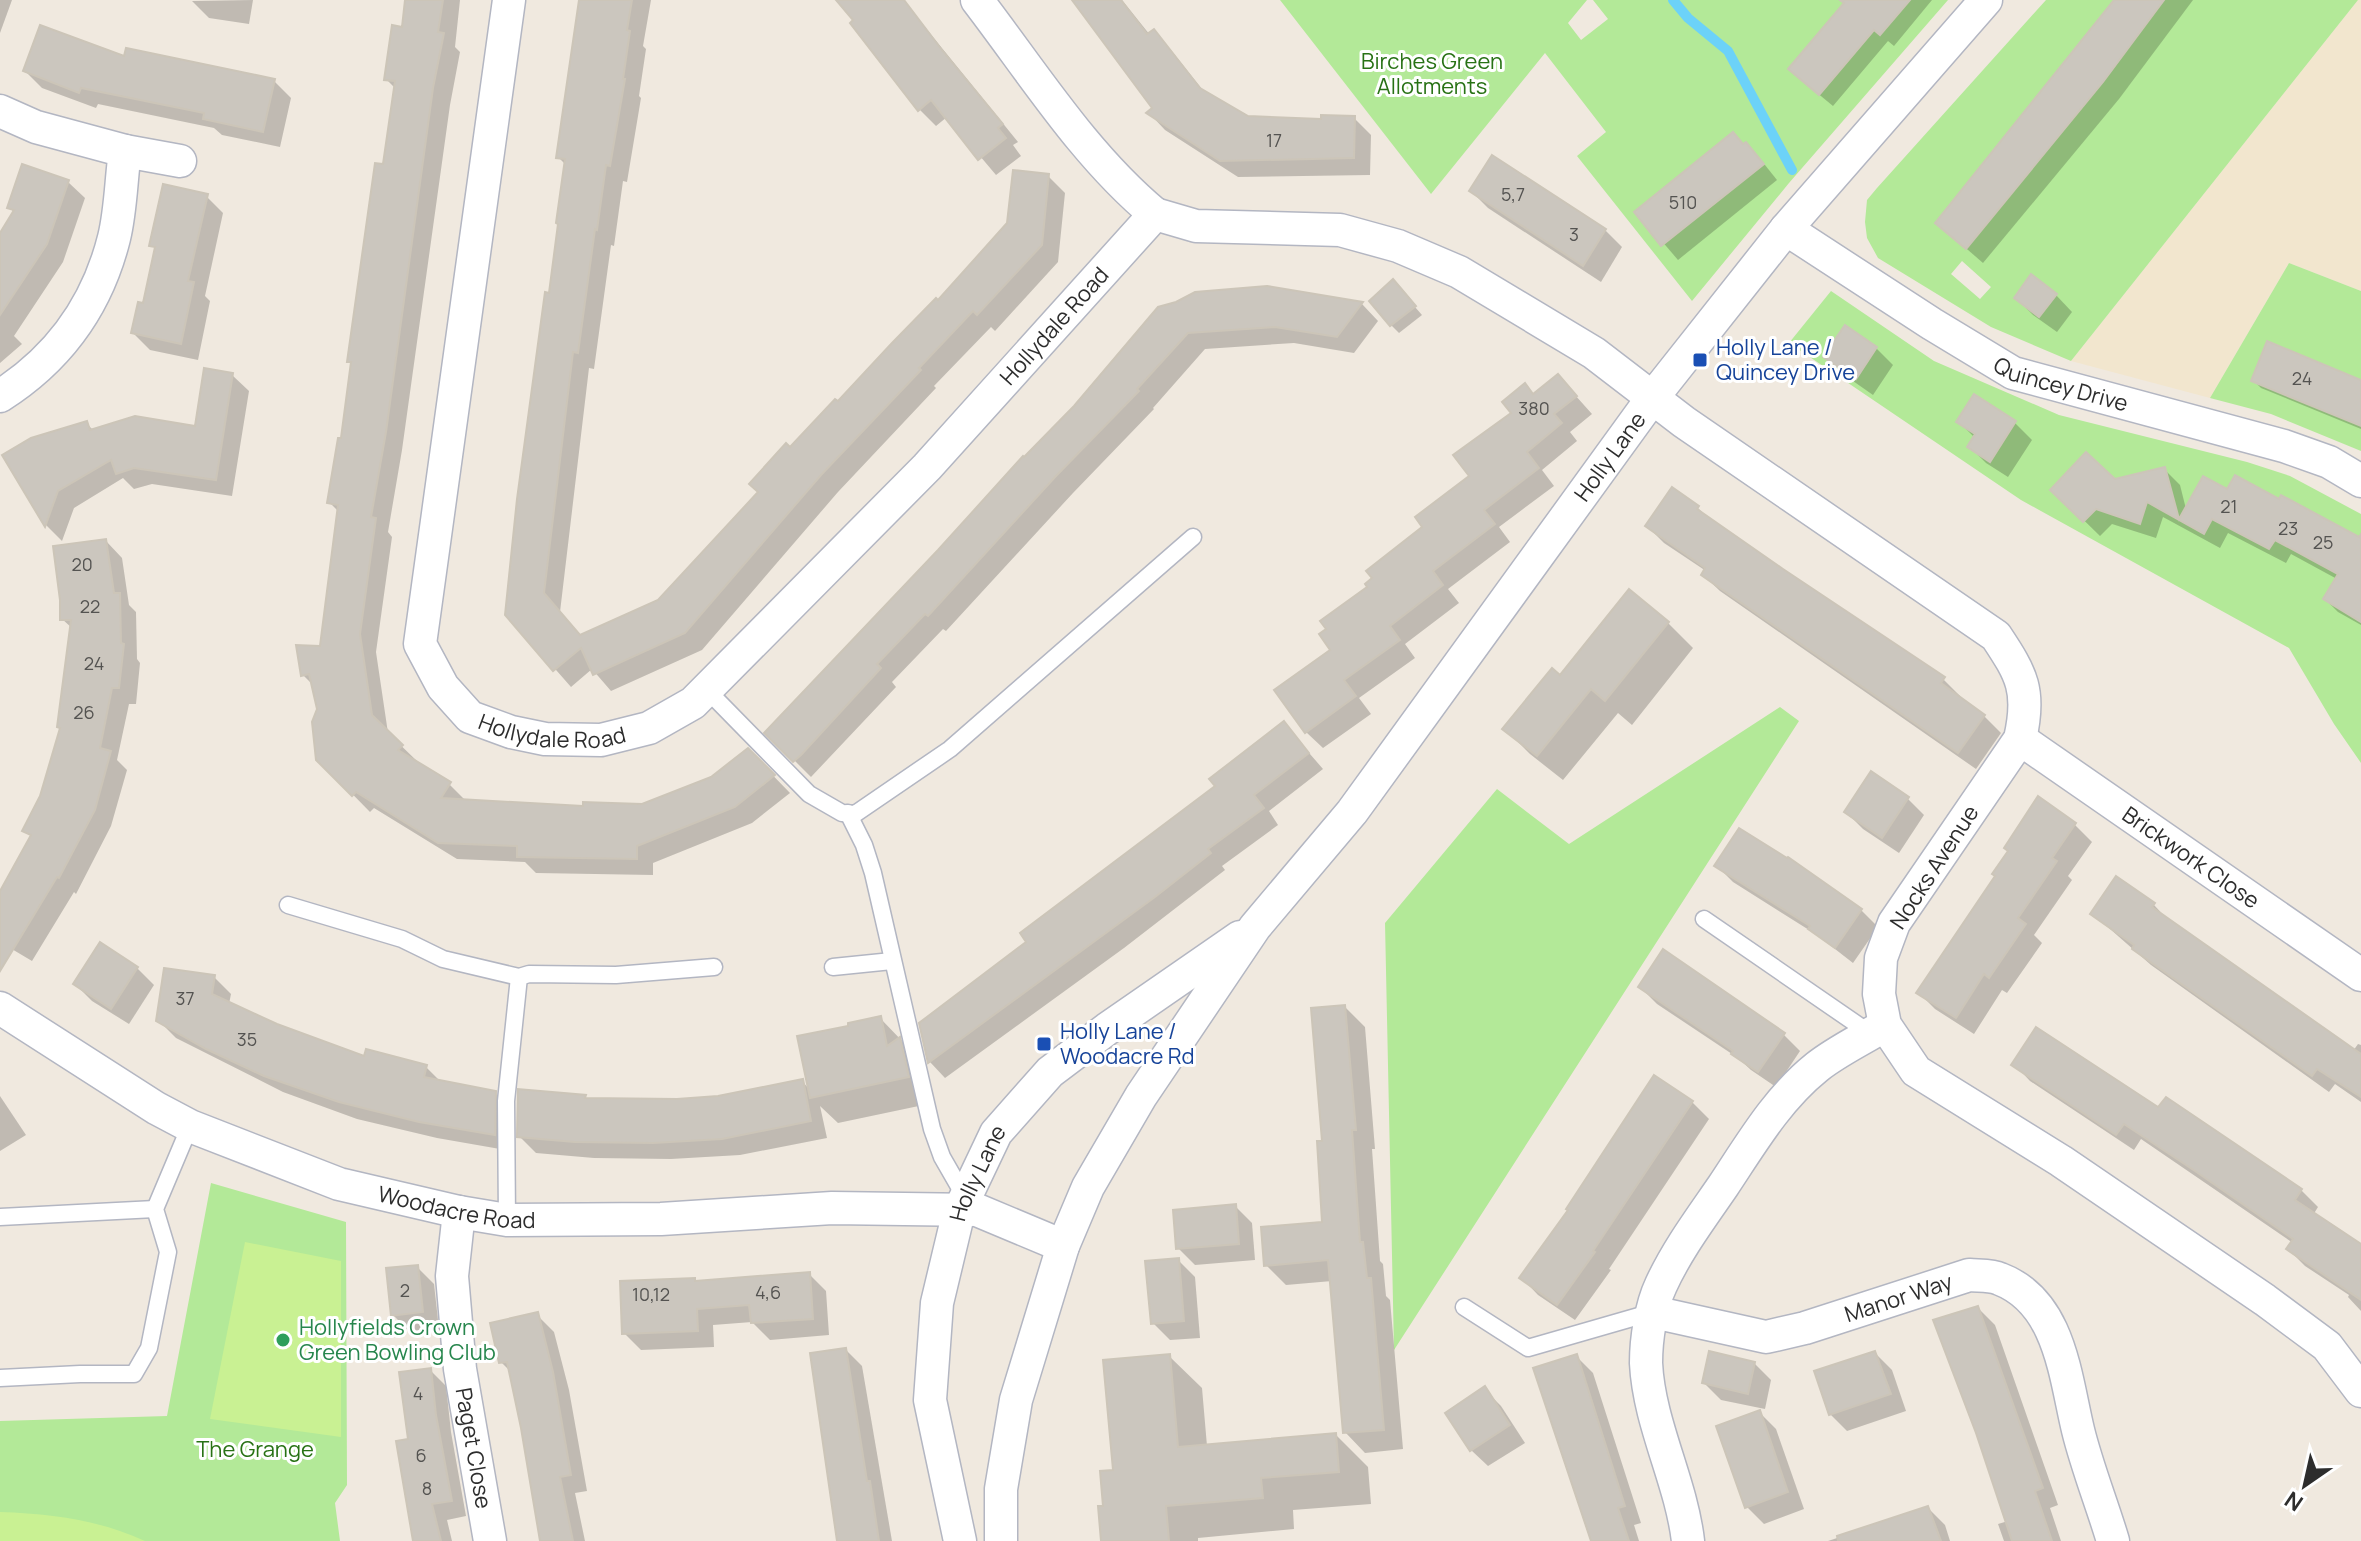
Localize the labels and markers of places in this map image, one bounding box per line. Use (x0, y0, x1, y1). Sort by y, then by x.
place label: Holly Lane / Quincey Drive (1716, 332, 1855, 387)
marker: Holly Lane / Quincey Drive (1691, 351, 1709, 369)
place label: Holly Lane / Woodacre Rd (1060, 1016, 1195, 1071)
marker: Holly Lane / Woodacre Rd (1035, 1035, 1053, 1053)
place label: Hollyfields Crown Green Bowling Club (299, 1312, 496, 1367)
marker: Hollyfields Crown Green Bowling Club (274, 1331, 292, 1349)

